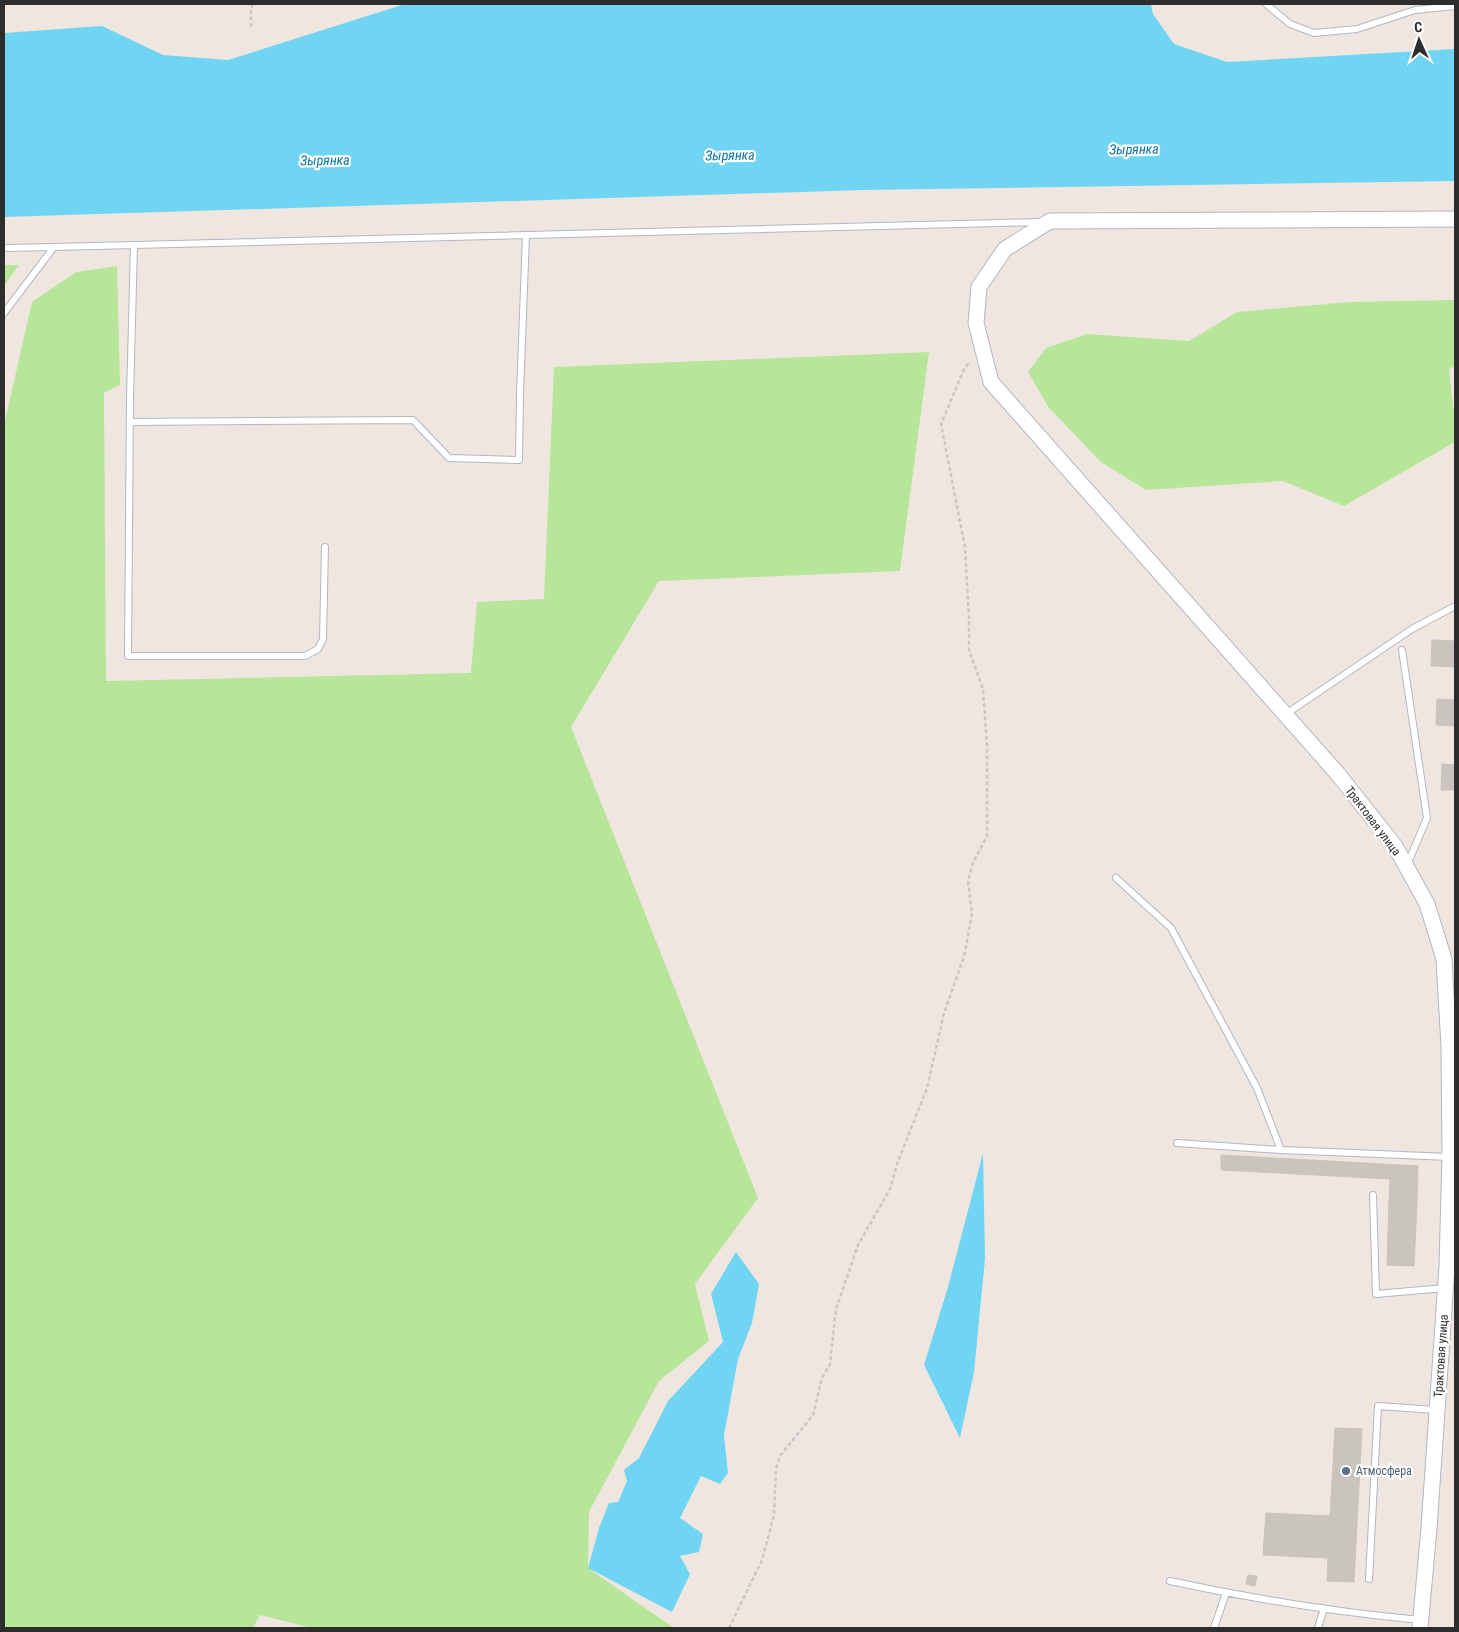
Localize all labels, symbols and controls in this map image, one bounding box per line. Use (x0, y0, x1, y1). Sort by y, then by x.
north arrow (1394, 15, 1444, 65)
text: С (1414, 19, 1423, 35)
water label: Зырянка (1109, 141, 1159, 157)
water label: Зырянка (705, 147, 755, 163)
water label: Зырянка (300, 152, 350, 168)
street label: Трактовая улица (1342, 784, 1404, 859)
street label: Трактовая улица (1431, 1314, 1451, 1398)
place label: Атмосфера (1356, 1464, 1412, 1478)
marker: Атмосфера (1340, 1465, 1352, 1477)

